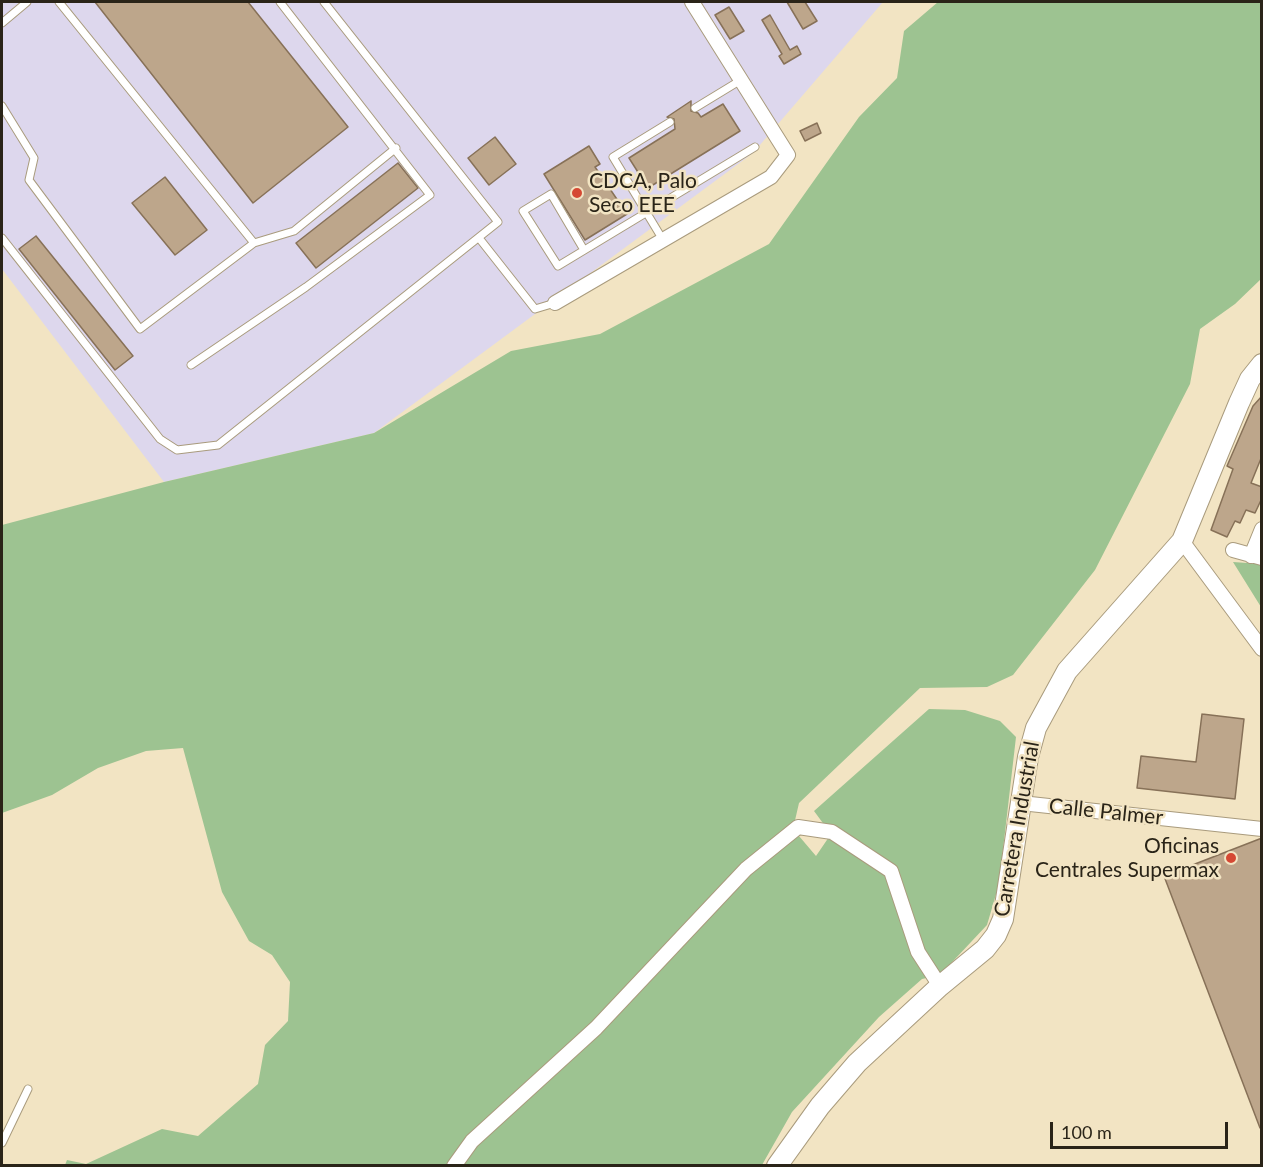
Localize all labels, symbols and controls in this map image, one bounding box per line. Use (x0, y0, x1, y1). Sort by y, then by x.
place label: CDCA, Palo Seco EEE (589, 168, 697, 218)
marker: CDCA, Palo Seco EEE (570, 186, 584, 200)
street label: Carretera Industrial (989, 739, 1045, 919)
street label: Calle Palmer (1048, 793, 1164, 831)
place label: Oficinas Centrales Supermax (1035, 833, 1219, 883)
marker: Oficinas Centrales Supermax (1224, 851, 1238, 865)
scale bar (1053, 1110, 1232, 1148)
text: 100 m (1061, 1121, 1112, 1143)

